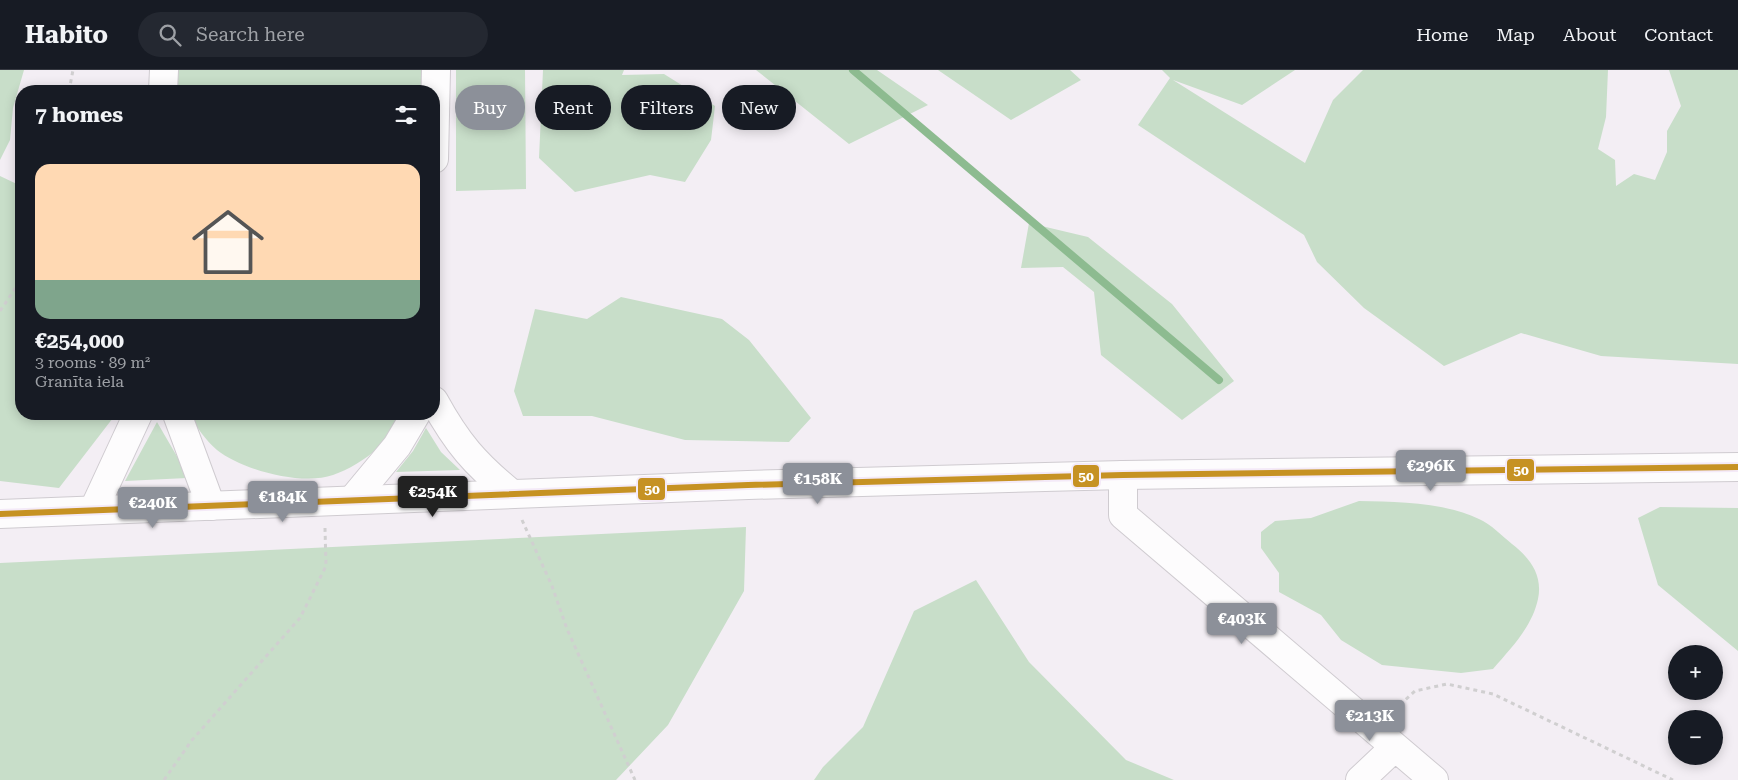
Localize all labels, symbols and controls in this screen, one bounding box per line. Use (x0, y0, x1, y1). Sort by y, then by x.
search box (138, 12, 488, 57)
text: Habito (25, 21, 108, 49)
icon: search (156, 21, 184, 49)
text: Search here (196, 23, 305, 46)
text: Home (1416, 24, 1468, 45)
text: Map (1496, 24, 1535, 45)
text: About (1563, 24, 1616, 45)
text: Contact (1644, 24, 1713, 45)
chip: Buy (455, 85, 525, 130)
chip: Rent (535, 85, 611, 130)
chip: Filters (621, 85, 712, 130)
chip: New (722, 85, 796, 130)
icon: filters (392, 101, 420, 129)
text: 7 homes (35, 103, 123, 127)
icon: home (183, 197, 273, 287)
text: €254,000 (35, 329, 124, 353)
text: 3 rooms · 89 m² (35, 353, 150, 372)
text: Granīta iela (35, 372, 124, 391)
pin: €296K (1396, 450, 1466, 492)
text: €296K (1407, 456, 1455, 475)
line badge: 50 (1506, 458, 1535, 482)
pin: €158K (783, 462, 853, 505)
text: 50 (1513, 462, 1529, 478)
line badge: 50 (1072, 464, 1100, 488)
text: 50 (1078, 468, 1094, 484)
text: €158K (794, 469, 842, 488)
pin: €254K (398, 476, 468, 518)
line badge: 50 (637, 477, 666, 501)
pin: €184K (248, 480, 318, 523)
text: 50 (644, 481, 660, 497)
text: €254K (409, 482, 457, 501)
pin: €240K (118, 486, 188, 529)
text: €184K (259, 487, 307, 506)
text: €240K (129, 493, 177, 512)
pin: €403K (1207, 602, 1277, 645)
text: €403K (1218, 609, 1266, 628)
map controls (1668, 645, 1723, 765)
button: + (1668, 645, 1723, 700)
pin: €213K (1335, 700, 1405, 742)
text: €213K (1346, 706, 1394, 725)
button: − (1668, 710, 1723, 765)

